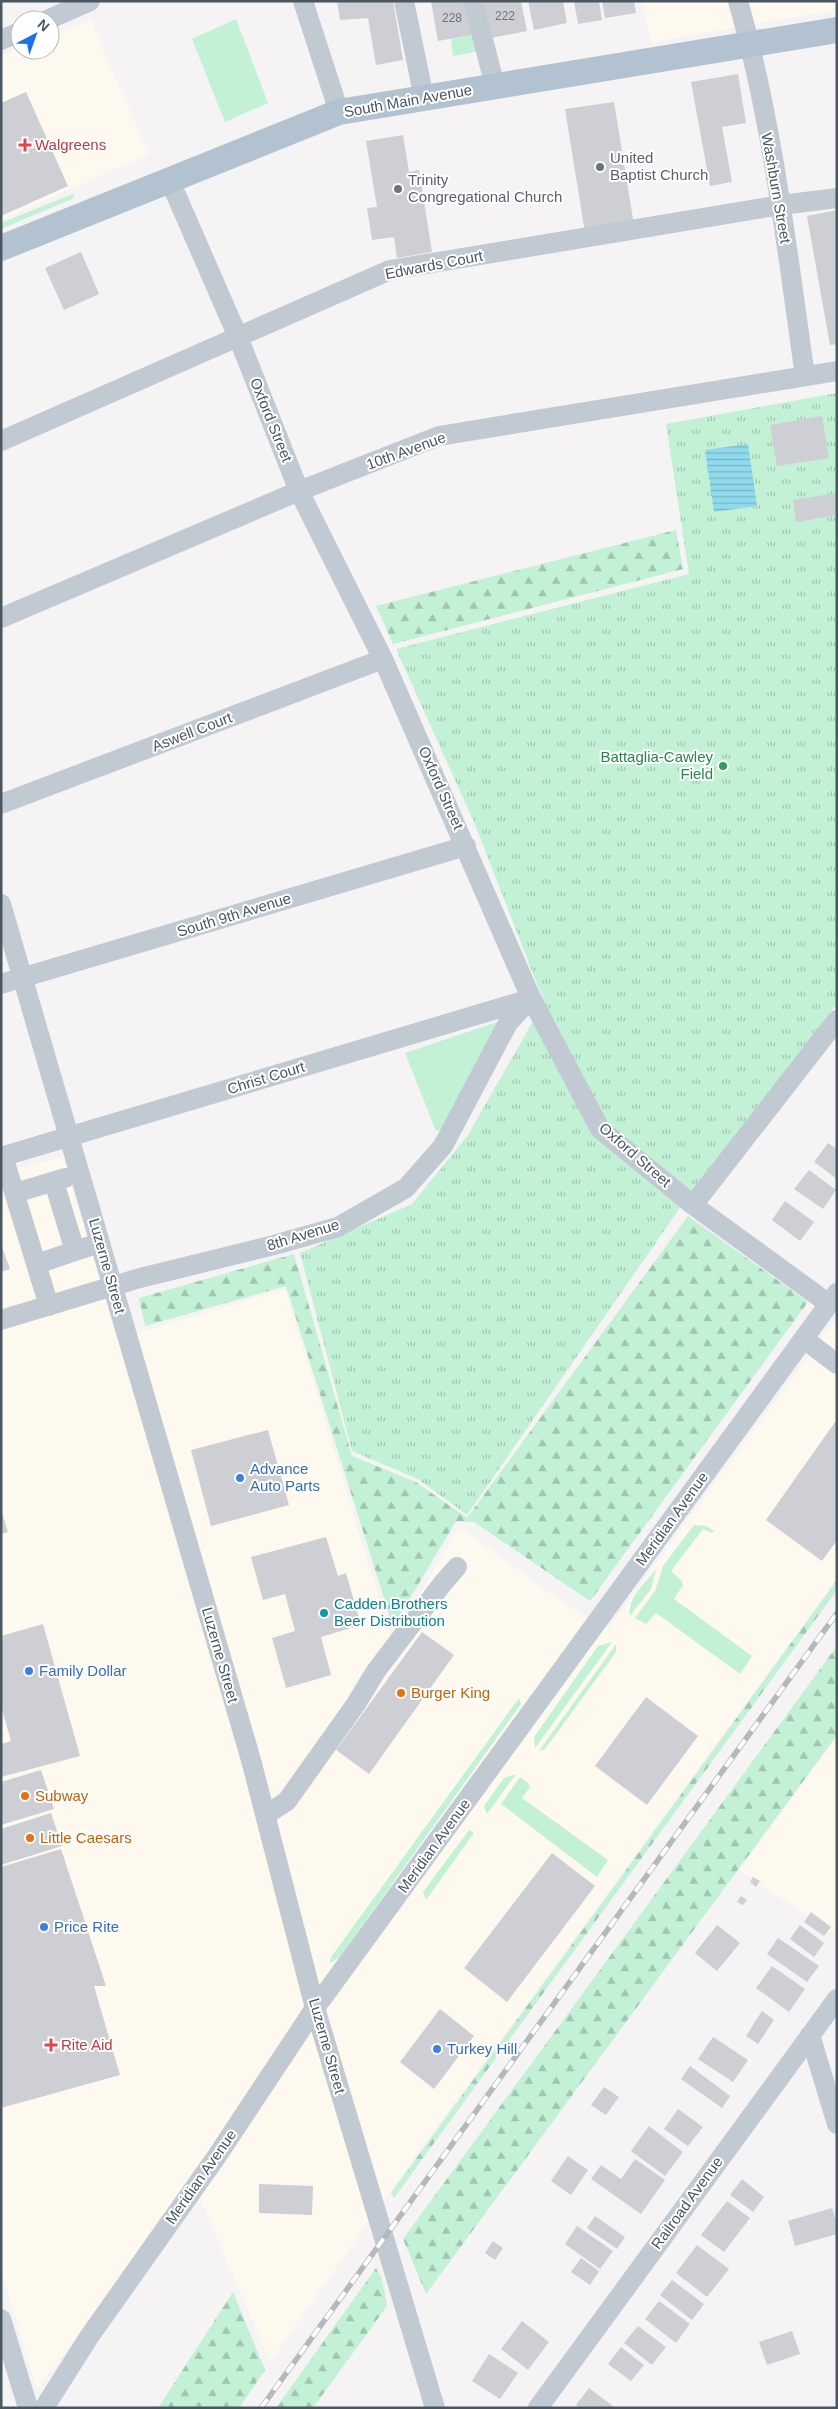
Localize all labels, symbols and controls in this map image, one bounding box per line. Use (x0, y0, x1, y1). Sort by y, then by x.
house number: 222 (495, 9, 515, 23)
north arrow (10, 10, 60, 60)
house number: 228 (442, 11, 462, 25)
text: N (34, 16, 53, 35)
street label: South Main Avenue (343, 81, 473, 120)
street label: Washburn Street (758, 131, 795, 245)
place label: Walgreens (35, 136, 106, 153)
marker: Walgreens (19, 139, 31, 151)
place label: United Baptist Church (610, 149, 708, 183)
marker: United Baptist Church (594, 161, 606, 173)
place label: Trinity Congregational Church (408, 171, 562, 205)
marker: Trinity Congregational Church (392, 183, 404, 195)
street label: Edwards Court (384, 247, 485, 282)
street label: Oxford Street (247, 375, 296, 465)
street label: 10th Avenue (364, 428, 448, 473)
street label: Aswell Court (149, 708, 235, 755)
street label: Oxford Street (416, 744, 468, 833)
place label: Battaglia-Cawley Field (600, 748, 713, 782)
marker: Battaglia-Cawley Field (717, 760, 729, 772)
street label: South 9th Avenue (175, 889, 293, 940)
street label: Christ Court (225, 1057, 307, 1097)
street label: Oxford Street (596, 1119, 675, 1191)
street label: 8th Avenue (265, 1215, 341, 1254)
street label: Luzerne Street (86, 1216, 129, 1316)
place label: Advance Auto Parts (250, 1460, 320, 1494)
street label: Meridian Avenue (632, 1469, 711, 1569)
marker: Advance Auto Parts (234, 1472, 246, 1484)
place label: Cadden Brothers Beer Distribution (334, 1595, 447, 1629)
street label: Luzerne Street (199, 1605, 242, 1705)
marker: Cadden Brothers Beer Distribution (318, 1607, 330, 1619)
place label: Family Dollar (39, 1662, 127, 1679)
marker: Family Dollar (23, 1665, 35, 1677)
place label: Burger King (411, 1684, 490, 1701)
marker: Burger King (395, 1687, 407, 1699)
place label: Subway (35, 1787, 89, 1804)
marker: Subway (19, 1790, 31, 1802)
street label: Meridian Avenue (394, 1796, 473, 1896)
place label: Little Caesars (40, 1829, 132, 1846)
marker: Little Caesars (24, 1832, 36, 1844)
place label: Price Rite (54, 1918, 119, 1935)
marker: Price Rite (38, 1921, 50, 1933)
street label: Luzerne Street (306, 1996, 349, 2096)
place label: Rite Aid (61, 2036, 113, 2053)
marker: Rite Aid (45, 2039, 57, 2051)
place label: Turkey Hill (447, 2040, 517, 2057)
marker: Turkey Hill (431, 2043, 443, 2055)
street label: Meridian Avenue (162, 2126, 240, 2227)
street label: Railroad Avenue (647, 2153, 726, 2252)

